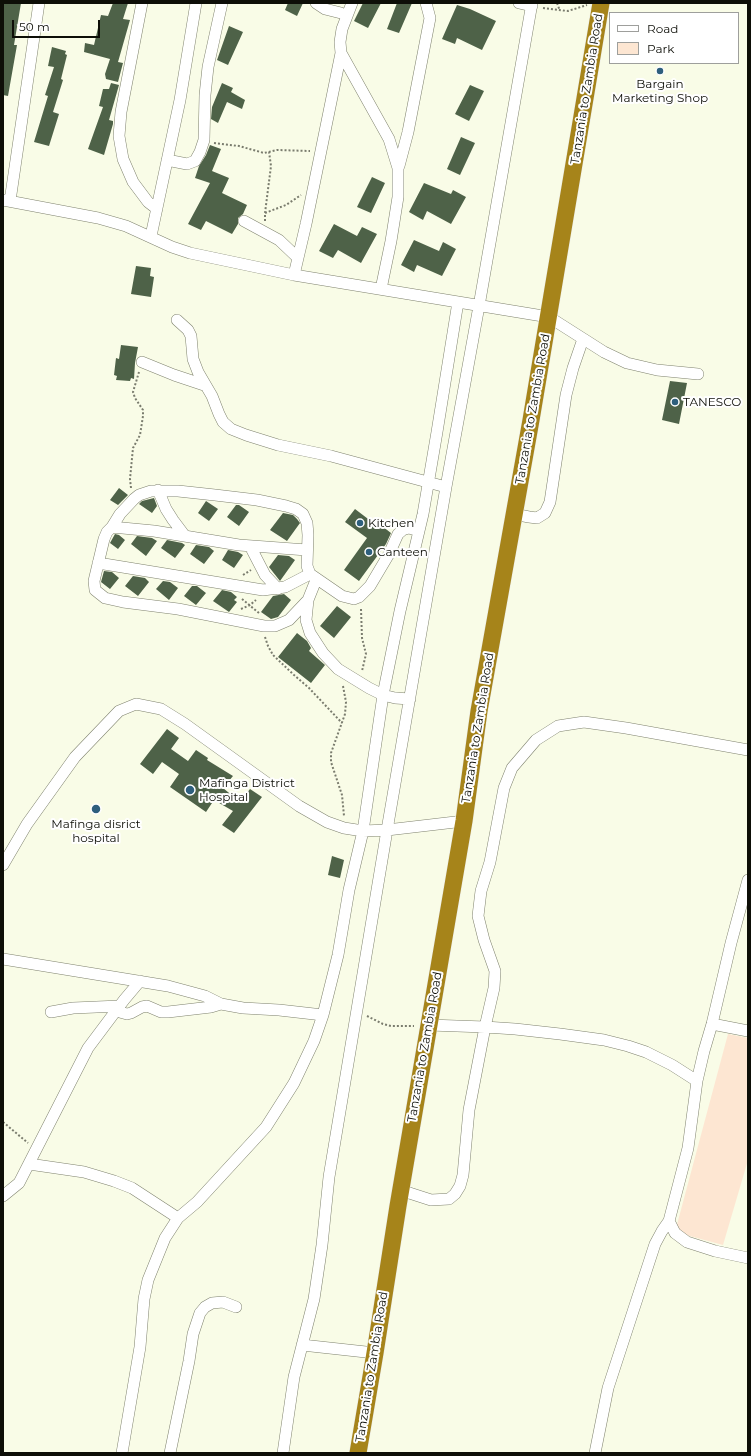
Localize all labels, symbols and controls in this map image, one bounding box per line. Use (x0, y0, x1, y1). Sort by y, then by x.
scale bar (14, 12, 102, 38)
legend (609, 12, 739, 64)
street label: Tanzania to Zambia Road (568, 13, 606, 165)
text: 50 m (19, 19, 50, 34)
text: Road (647, 21, 678, 36)
text: Park (647, 41, 674, 56)
marker: Bargain Marketing Shop (655, 66, 665, 76)
place label: Bargain Marketing Shop (612, 77, 708, 105)
street label: Tanzania to Zambia Road (513, 333, 553, 485)
place label: TANESCO (683, 395, 741, 409)
marker: TANESCO (670, 397, 680, 407)
place label: Kitchen (368, 516, 414, 530)
marker: Kitchen (355, 518, 365, 528)
place label: Canteen (377, 545, 428, 559)
marker: Canteen (364, 547, 374, 557)
street label: Tanzania to Zambia Road (459, 652, 497, 804)
place label: Mafinga District Hospital (199, 776, 295, 804)
marker: Mafinga District Hospital (184, 784, 196, 796)
marker: Mafinga disrict hospital (90, 803, 102, 815)
place label: Mafinga disrict hospital (51, 817, 141, 845)
street label: Tanzania to Zambia Road (405, 971, 445, 1123)
street label: Tanzania to Zambia Road (353, 1291, 391, 1443)

